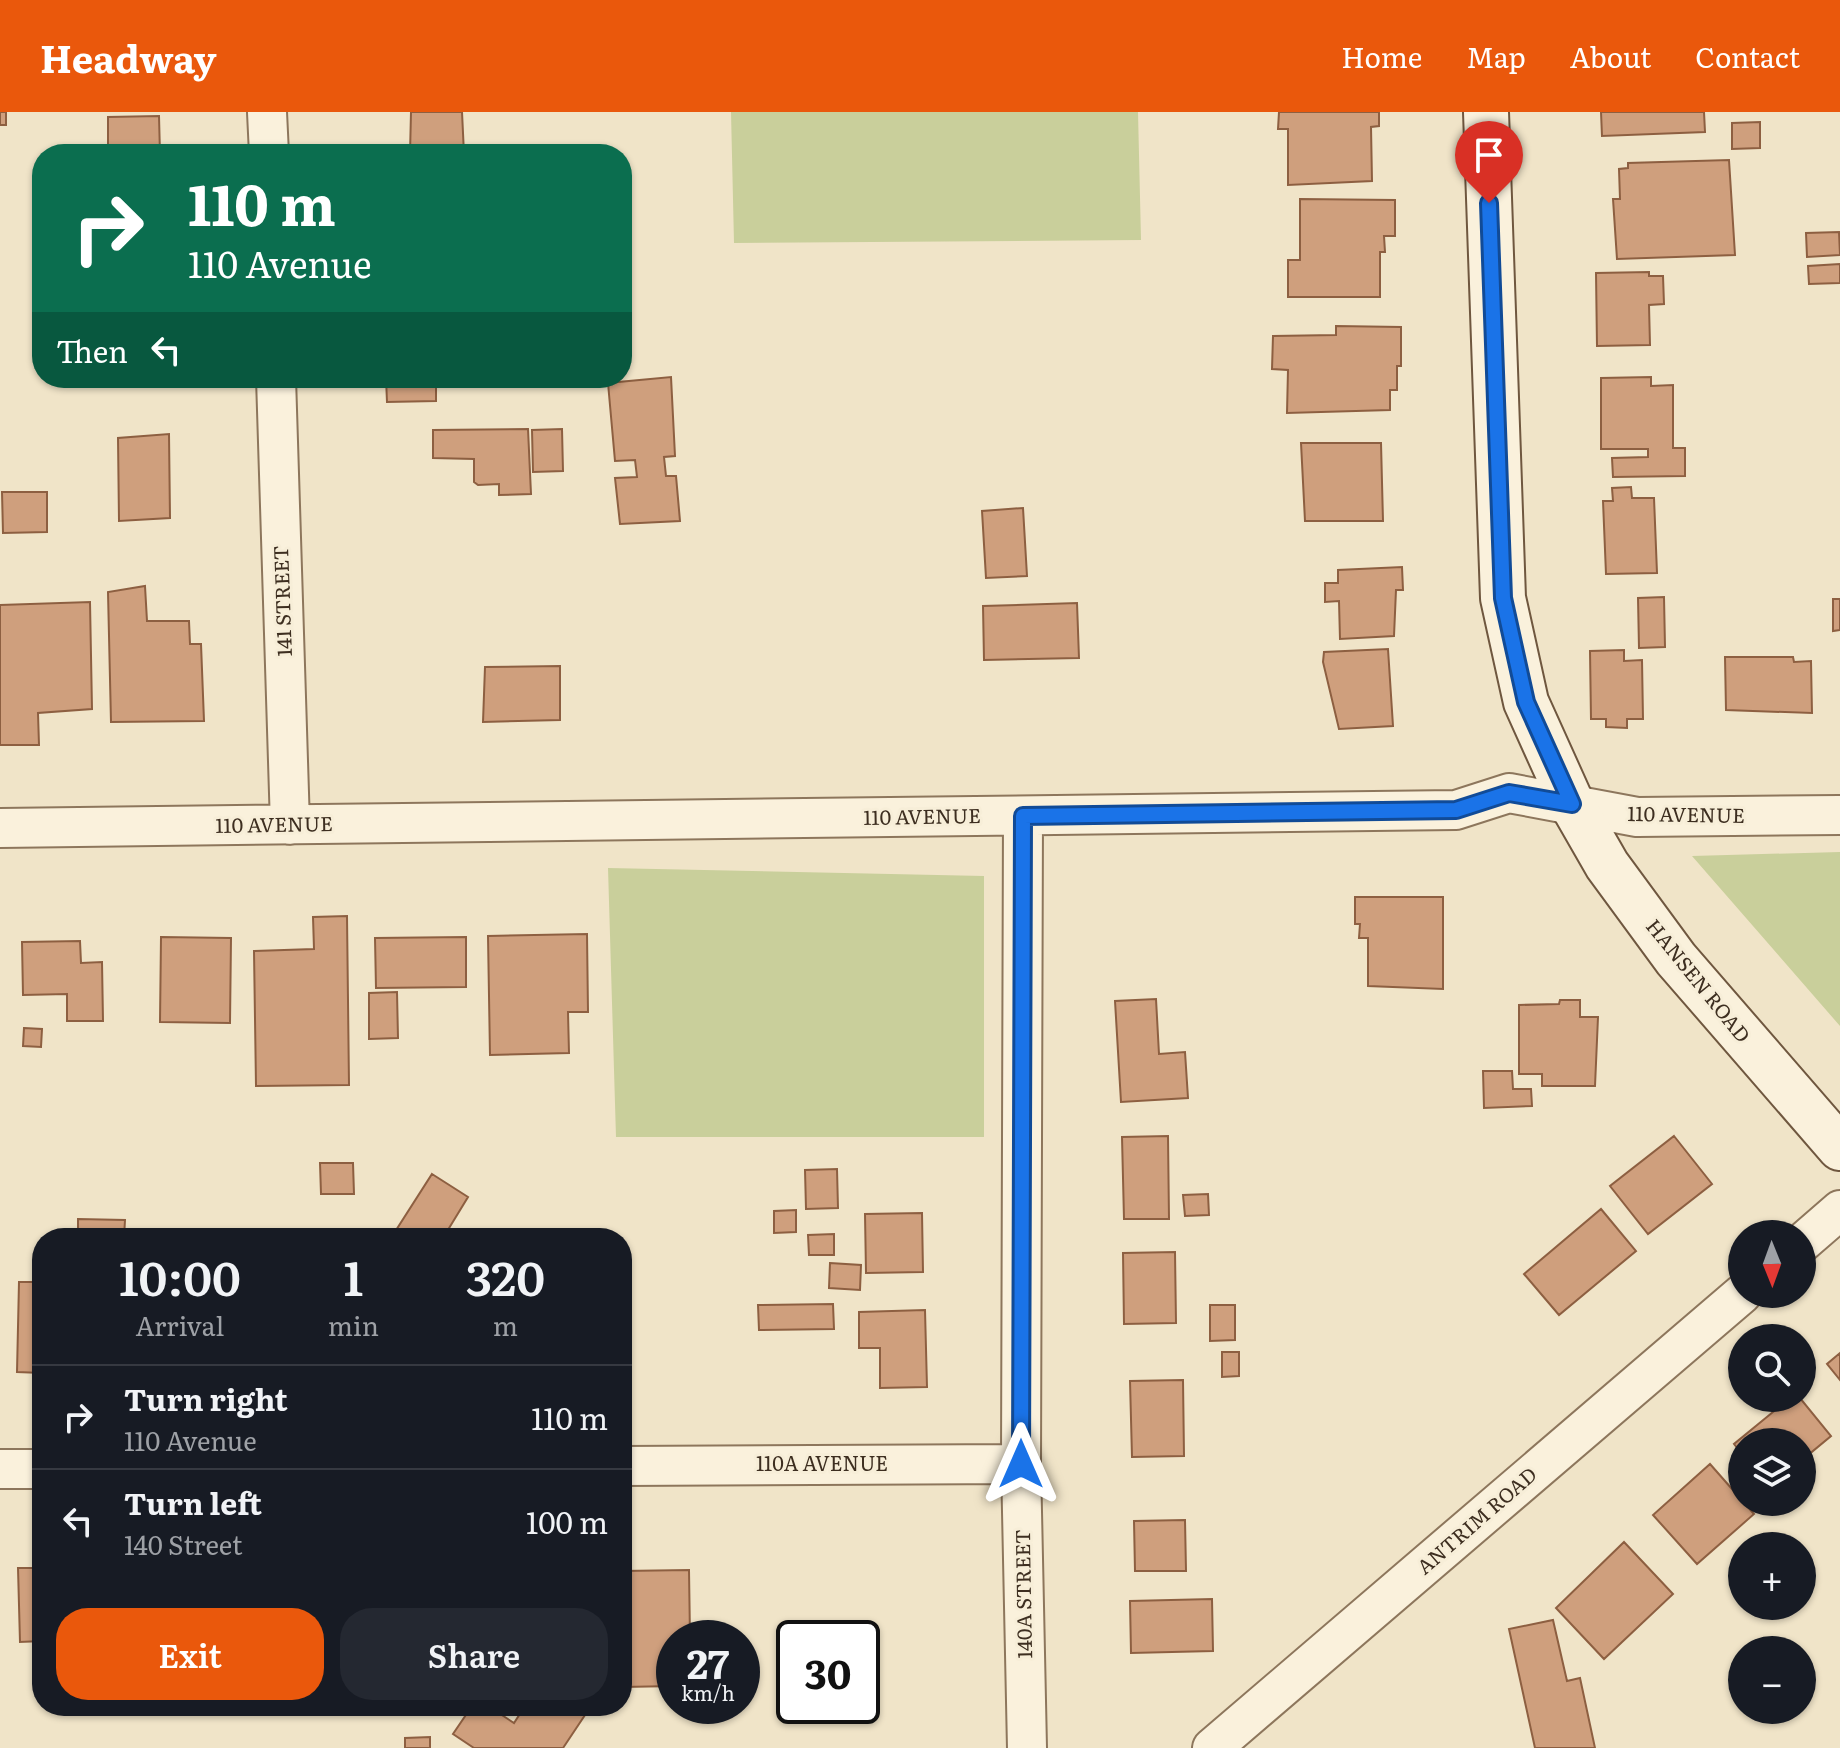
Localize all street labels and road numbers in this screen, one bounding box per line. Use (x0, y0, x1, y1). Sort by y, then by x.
street label: 141 STREET (264, 545, 298, 657)
street label: 110 AVENUE (1627, 797, 1745, 829)
street label: 110 AVENUE (863, 799, 981, 831)
street label: 110 AVENUE (215, 807, 333, 839)
street label: HANSEN ROAD (1640, 911, 1759, 1048)
street label: 110A AVENUE (756, 1447, 888, 1477)
street label: ANTRIM ROAD (1409, 1459, 1542, 1580)
street label: 140A STREET (1006, 1529, 1038, 1659)

